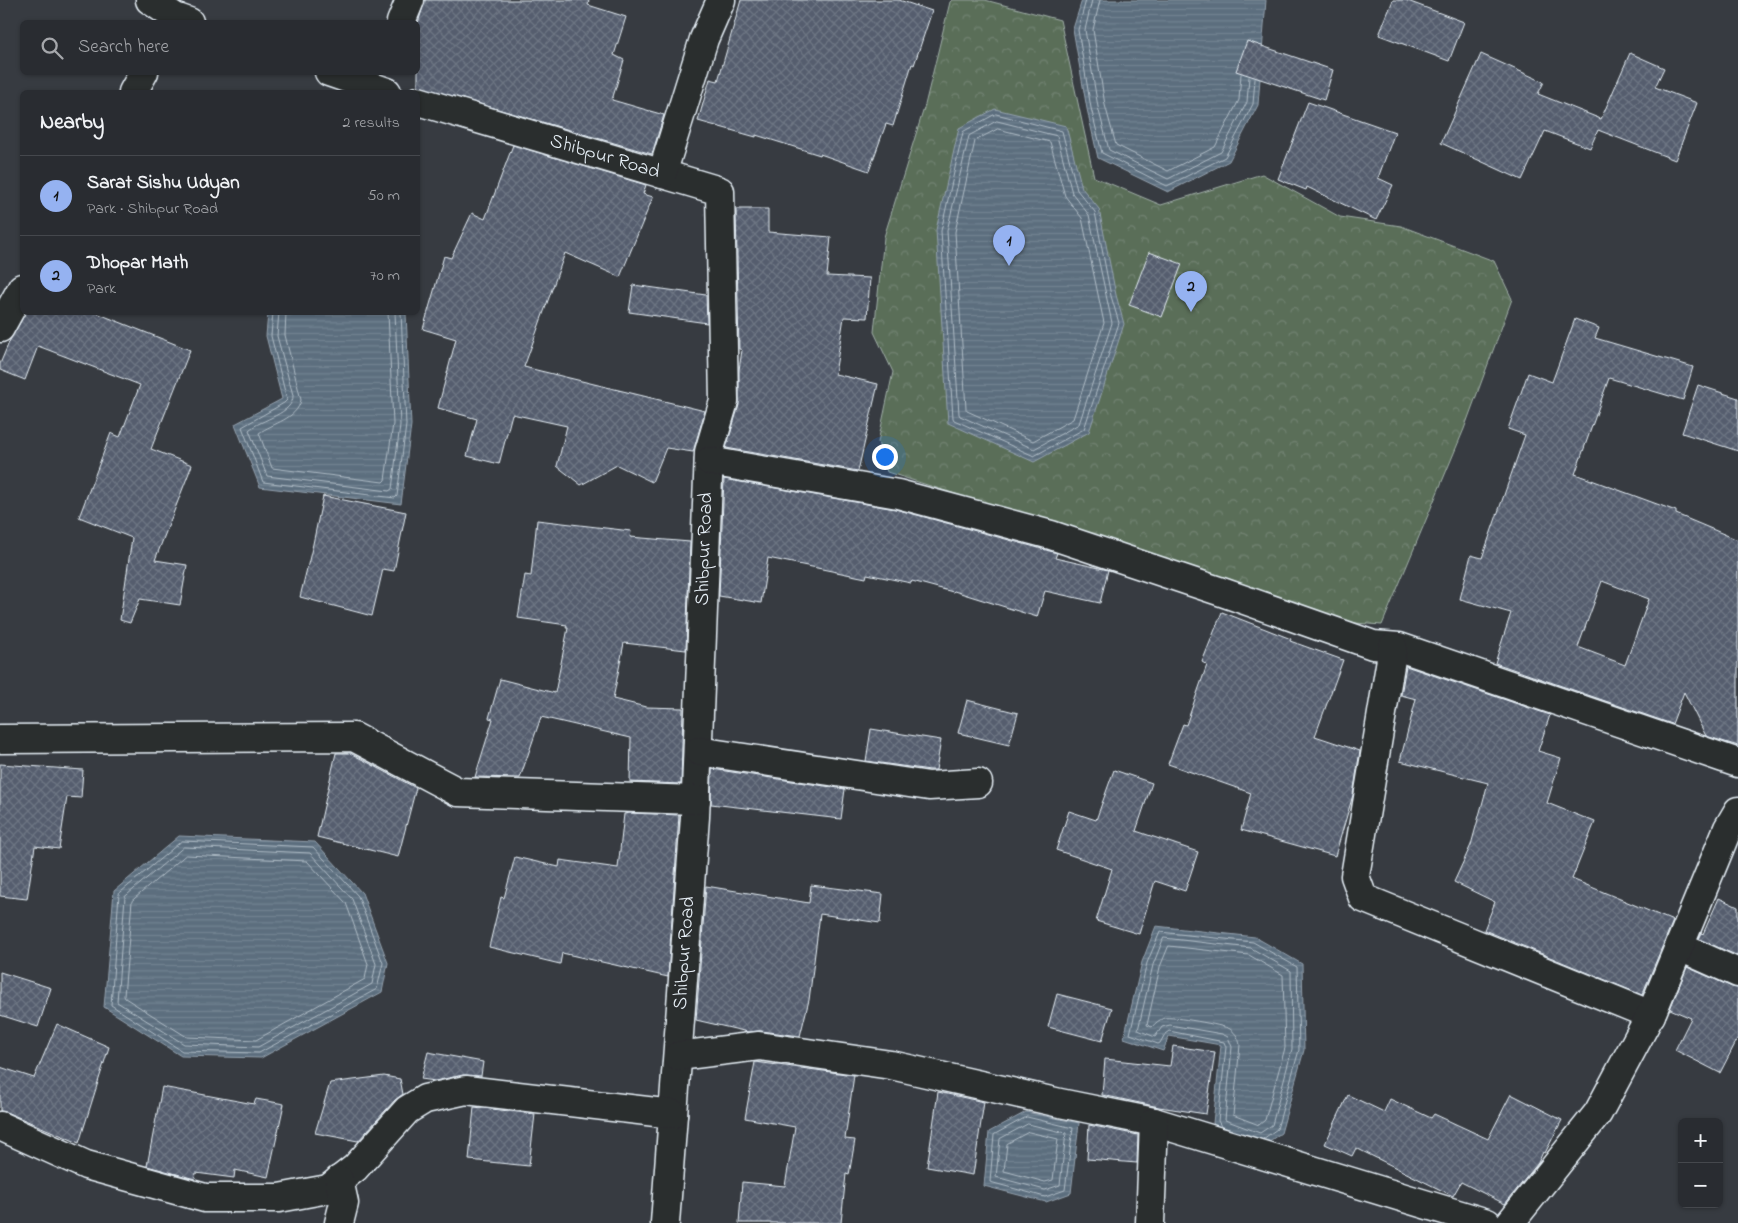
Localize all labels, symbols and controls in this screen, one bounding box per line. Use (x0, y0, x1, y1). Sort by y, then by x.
search box (20, 20, 420, 75)
icon: search (38, 34, 66, 62)
text: Search here (78, 34, 169, 61)
text: Nearby (40, 108, 104, 138)
text: 2 results (342, 111, 400, 135)
street label: Shibpur Road (546, 127, 663, 187)
text: Sarat Sishu Udyan (87, 170, 240, 197)
text: 1 (53, 184, 59, 208)
text: 50 m (368, 184, 400, 208)
text: Park · Shibpur Road (87, 197, 218, 221)
pin: 1 (993, 225, 1025, 266)
text: Dhopar Math (87, 250, 188, 277)
text: 2 (52, 264, 60, 288)
text: 70 m (370, 264, 400, 288)
pin: 2 (1175, 271, 1207, 312)
text: Park (87, 277, 116, 301)
your location (872, 444, 898, 470)
street label: Shibpur Road (689, 492, 721, 606)
street label: Shibpur Road (667, 895, 703, 1011)
map controls (1678, 1118, 1723, 1208)
button: + (1678, 1118, 1723, 1163)
button: − (1678, 1163, 1723, 1208)

